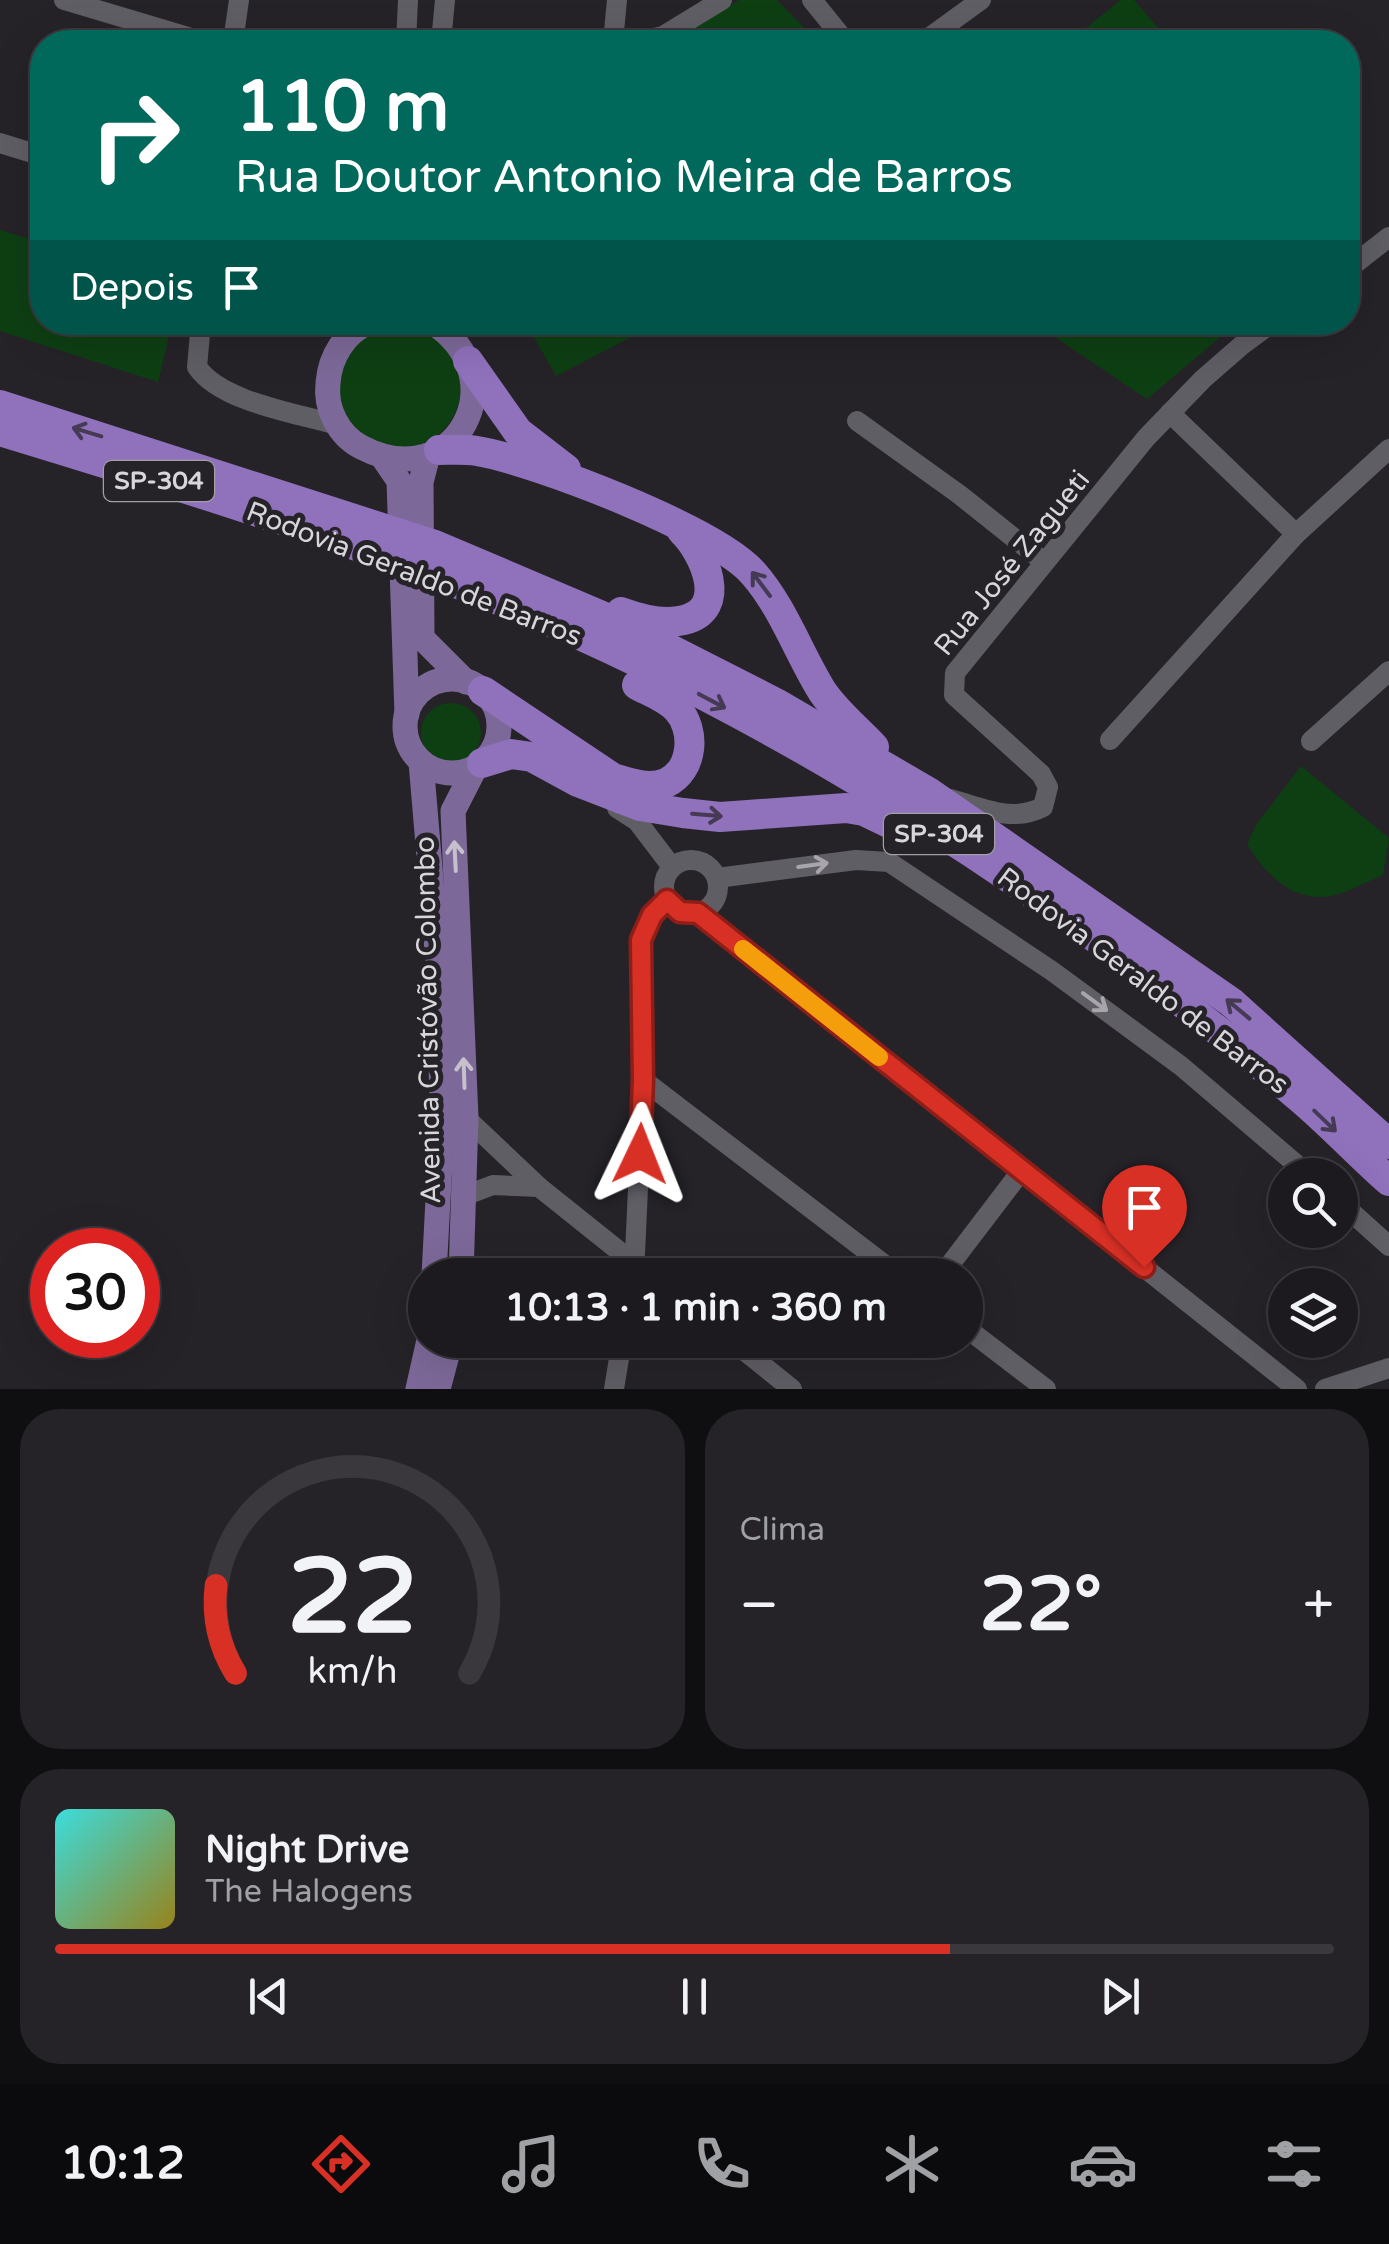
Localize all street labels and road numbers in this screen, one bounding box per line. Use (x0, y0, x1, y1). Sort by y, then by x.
road number: SP-304 (104, 461, 214, 501)
street label: Rua José Zagueti (927, 464, 1097, 662)
street label: Rodovia Geraldo de Barros (242, 494, 586, 654)
road number: SP-304 (884, 814, 994, 854)
street label: Avenida Cristóvão Colombo (408, 836, 448, 1204)
street label: Rodovia Geraldo de Barros (991, 860, 1295, 1102)

